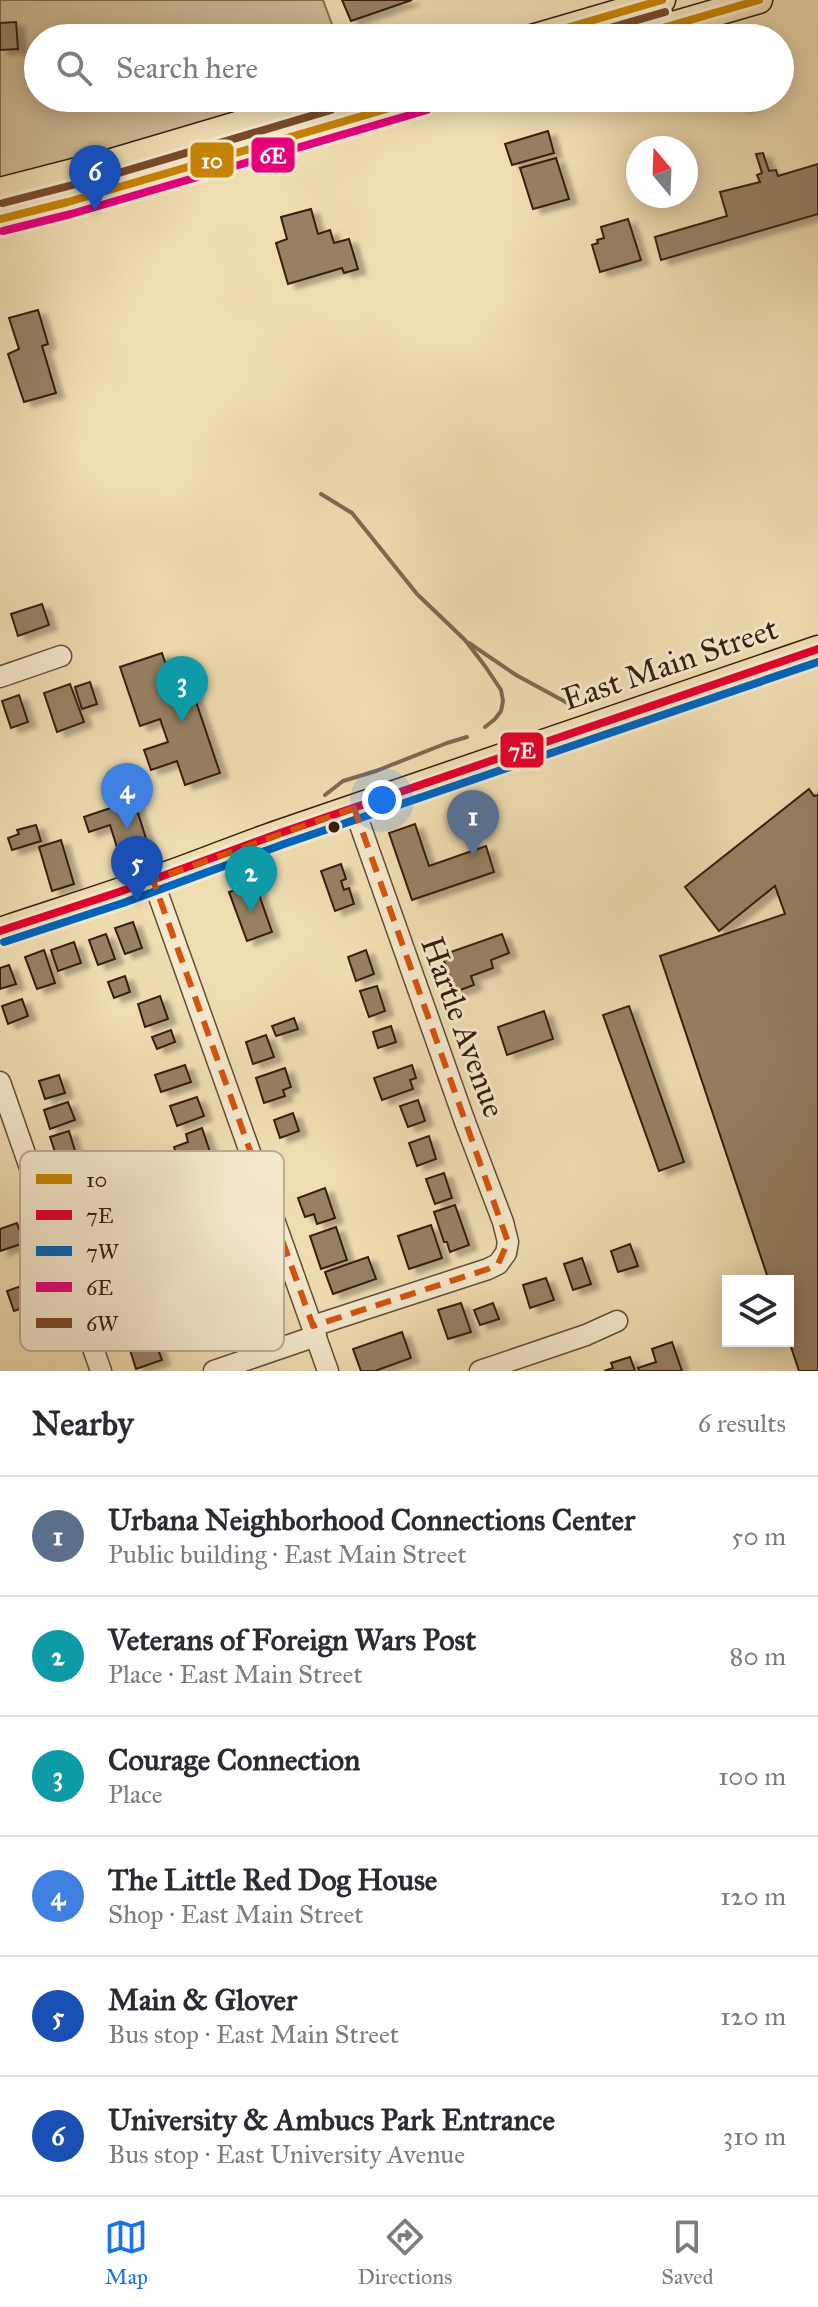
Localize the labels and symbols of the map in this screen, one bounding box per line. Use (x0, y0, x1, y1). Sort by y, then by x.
line badge: 6E (250, 136, 296, 174)
north arrow (626, 136, 698, 208)
line badge: 10 (189, 141, 235, 179)
text: 6E (259, 142, 287, 169)
pin: 6 (69, 145, 121, 211)
text: 10 (201, 147, 223, 174)
street label: East Main Street (557, 609, 783, 719)
pin: 3 (156, 656, 208, 722)
line badge: 7E (499, 731, 545, 769)
text: 7E (508, 737, 536, 764)
pin: 4 (101, 763, 153, 829)
your location (362, 780, 402, 820)
pin: 1 (447, 790, 499, 856)
unlabelled marker (326, 819, 342, 835)
pin: 5 (111, 836, 163, 902)
pin: 2 (225, 846, 277, 912)
street label: Hartle Avenue (412, 931, 514, 1123)
legend (20, 1151, 284, 1351)
text: 10 (86, 1166, 107, 1193)
text: 7E (86, 1202, 114, 1229)
text: 7W (86, 1238, 120, 1265)
text: 6E (86, 1274, 113, 1301)
text: 6W (86, 1310, 119, 1337)

